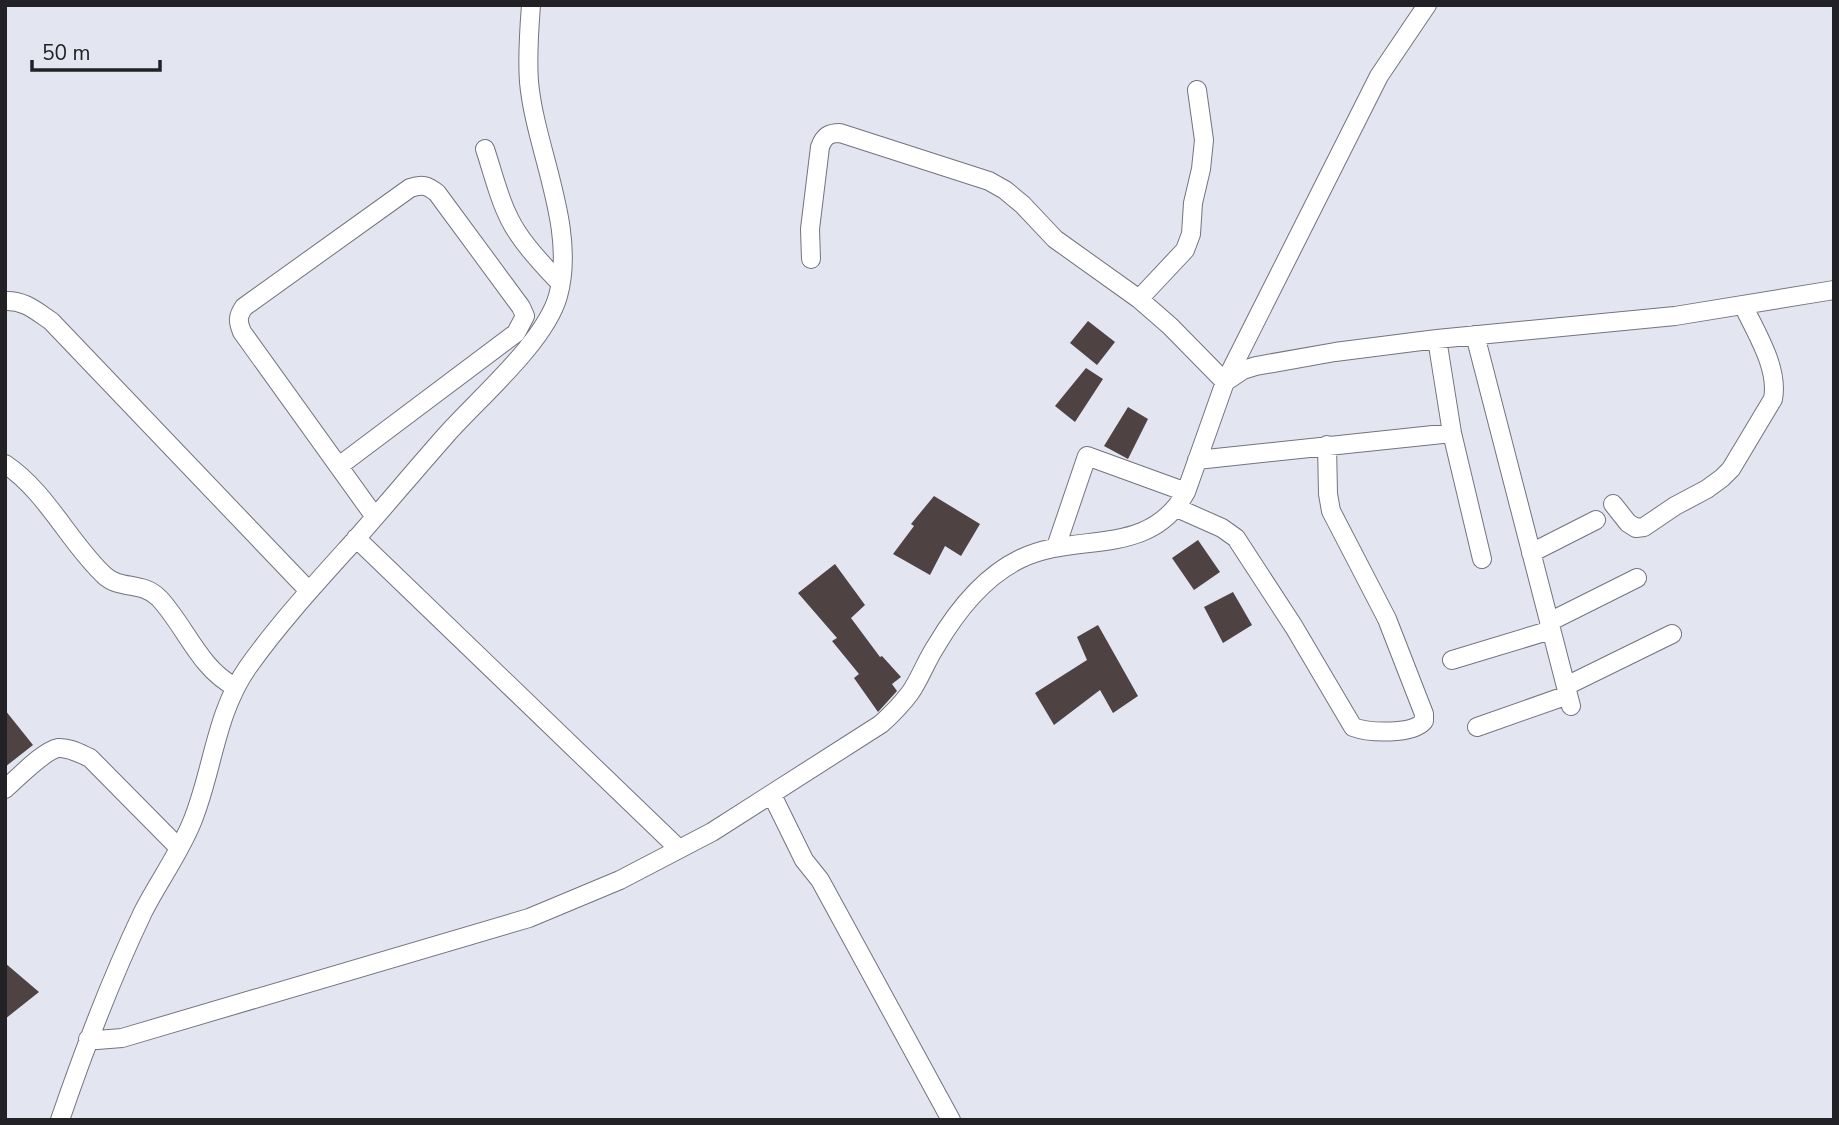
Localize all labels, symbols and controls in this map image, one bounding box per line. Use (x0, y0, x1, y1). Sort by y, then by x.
scale bar (32, 28, 159, 72)
text: 50 m (42, 39, 91, 67)

